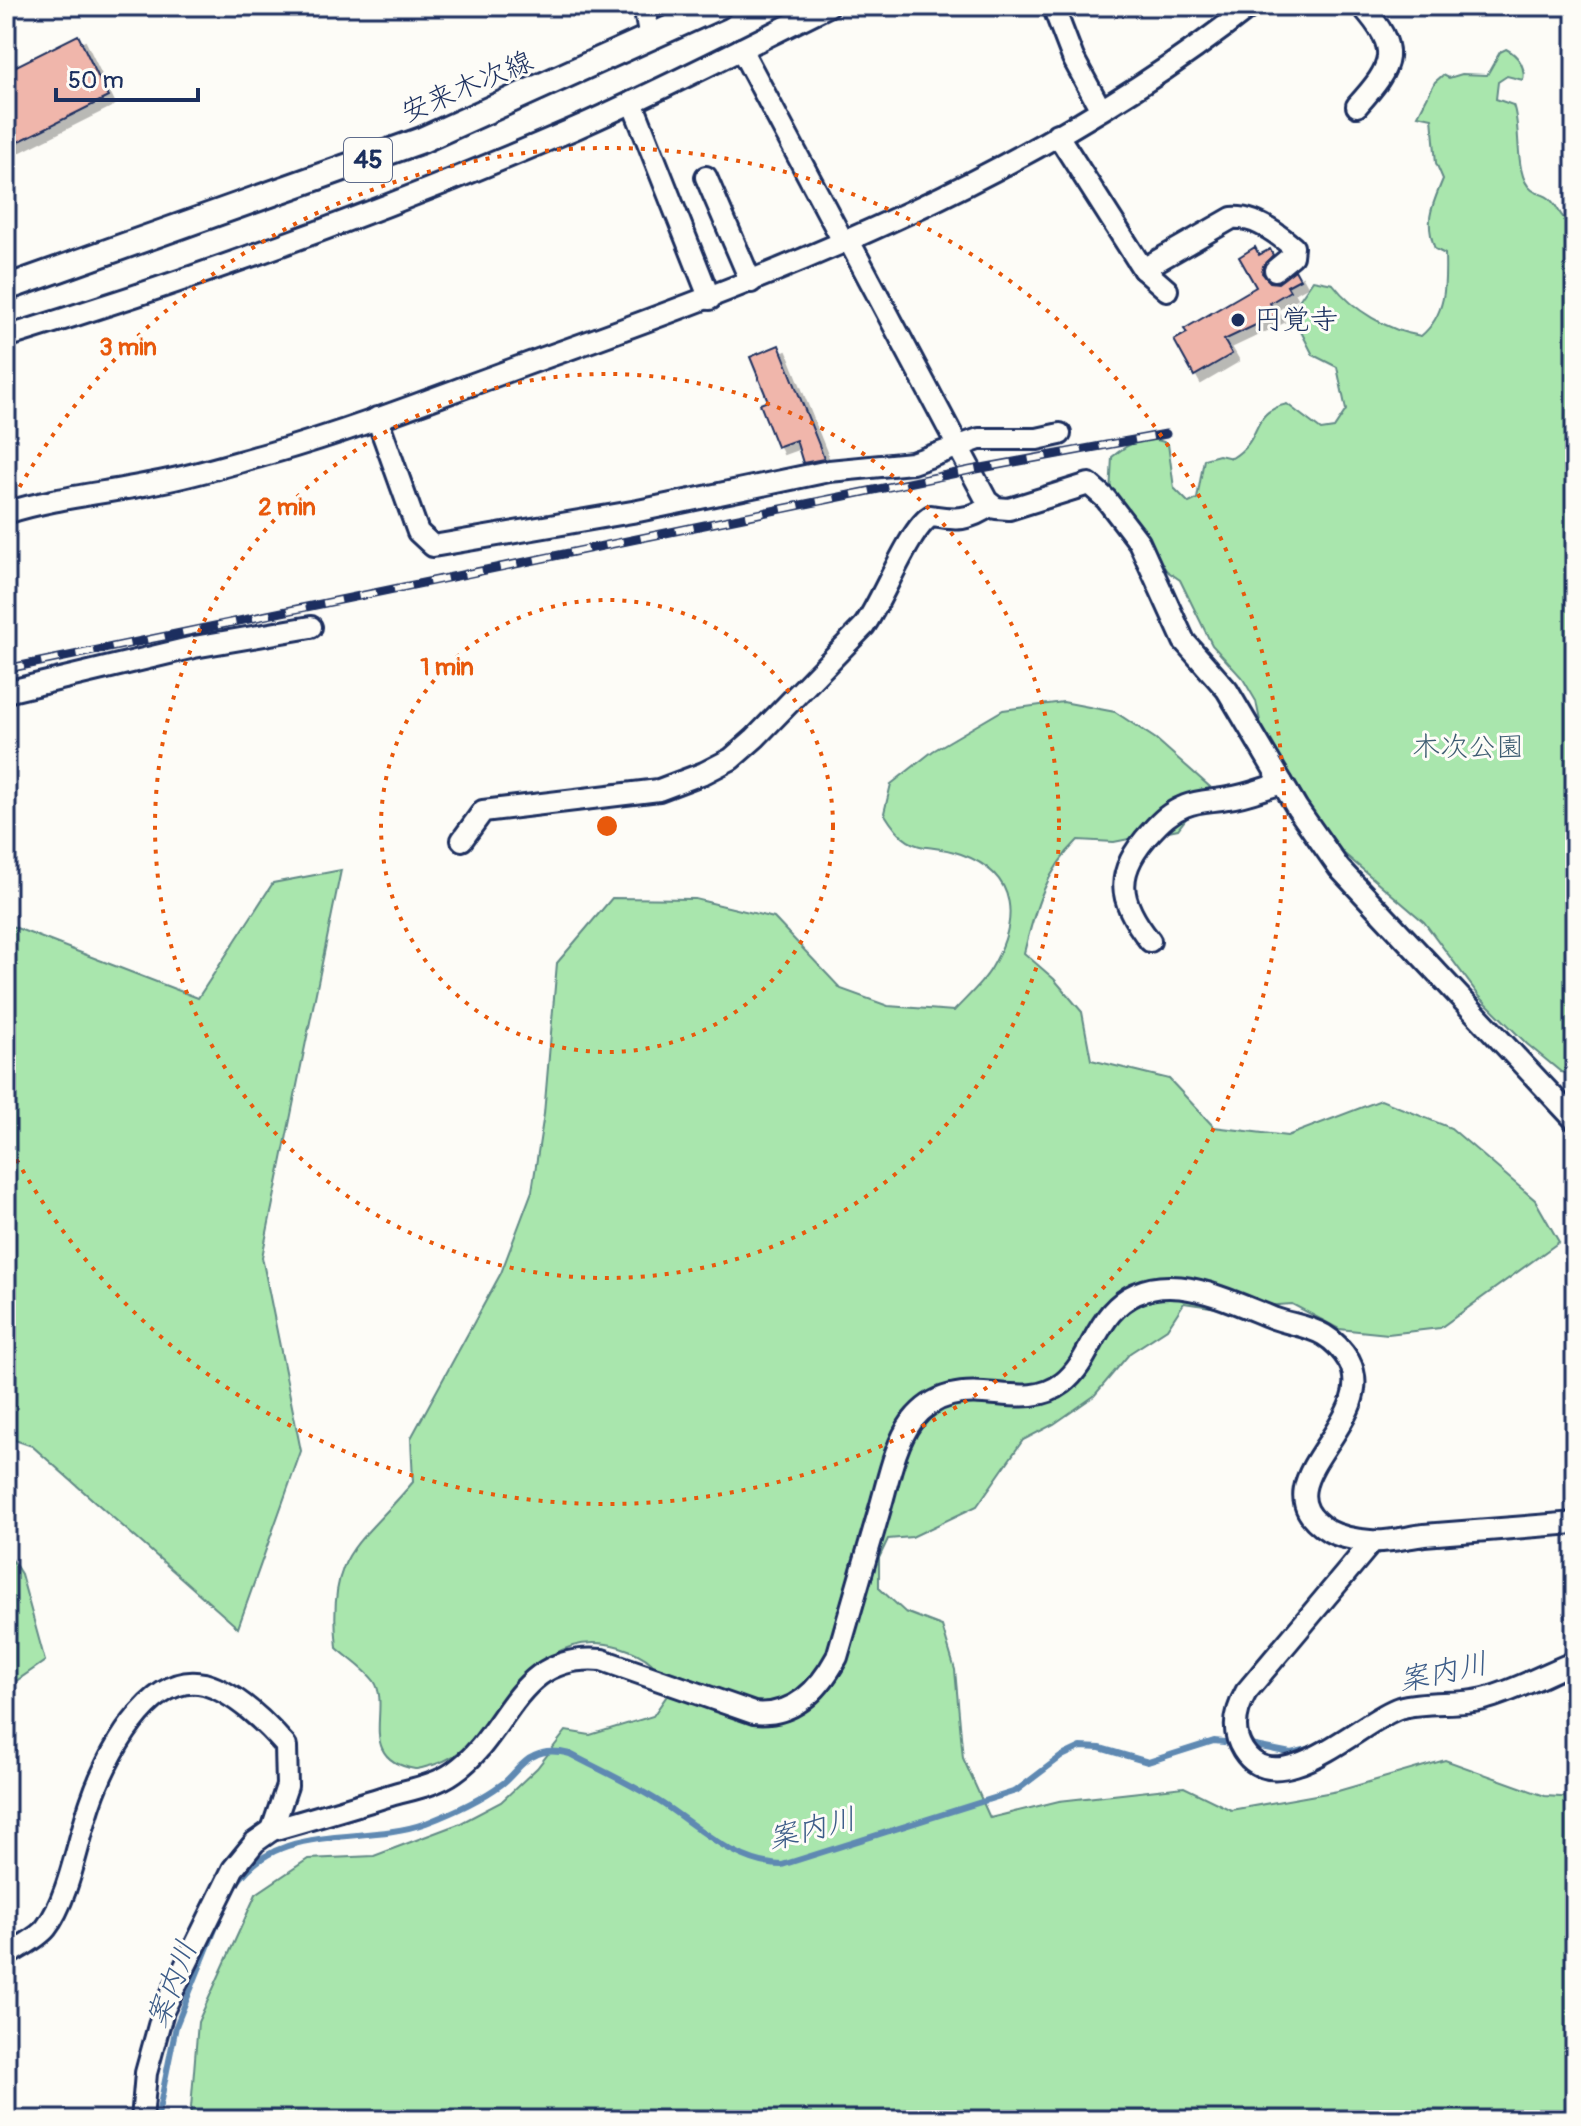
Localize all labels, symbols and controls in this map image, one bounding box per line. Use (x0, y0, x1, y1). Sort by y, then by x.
street label: 安来木次線 (396, 44, 538, 130)
scale bar (56, 52, 198, 102)
text: 50 m (68, 66, 124, 95)
road number: 45 (344, 138, 392, 182)
place label: 円覚寺 (1254, 303, 1338, 338)
marker: 円覚寺 (1229, 311, 1247, 329)
text: 3 min (99, 333, 157, 362)
text: 2 min (258, 493, 316, 522)
text: 1 min (420, 653, 474, 682)
park label: 木次公園 (1412, 730, 1524, 765)
centre of rings (593, 812, 621, 840)
water label: 案内川 (1395, 1645, 1491, 1699)
water label: 案内川 (764, 1800, 860, 1858)
water label: 案内川 (139, 1935, 205, 2033)

